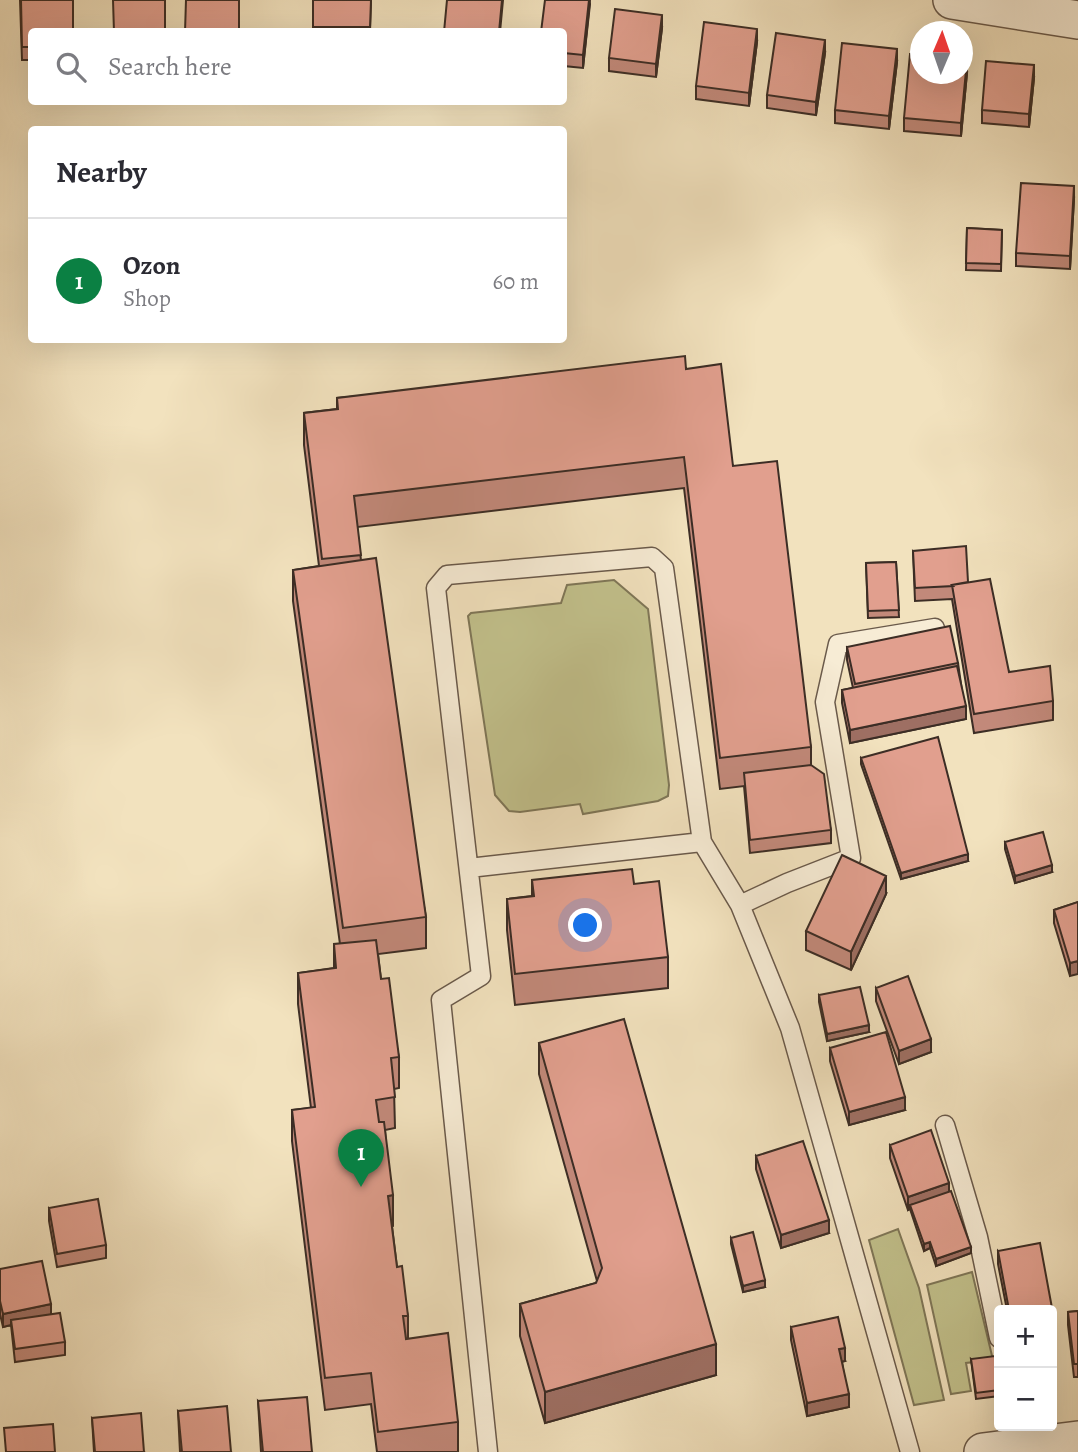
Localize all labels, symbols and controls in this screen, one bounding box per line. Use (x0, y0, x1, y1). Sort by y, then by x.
north arrow (910, 21, 973, 84)
search box (28, 28, 567, 105)
icon: search (52, 48, 90, 86)
text: Search here (108, 49, 232, 84)
text: Nearby (56, 152, 147, 192)
text: Ozon (123, 248, 181, 283)
text: 1 (75, 266, 83, 297)
text: 60 m (492, 266, 539, 297)
text: Shop (123, 283, 171, 314)
your location (568, 908, 602, 942)
pin: 1 (338, 1129, 384, 1187)
map controls (994, 1305, 1057, 1431)
button: + (994, 1305, 1057, 1368)
button: − (994, 1368, 1057, 1431)

